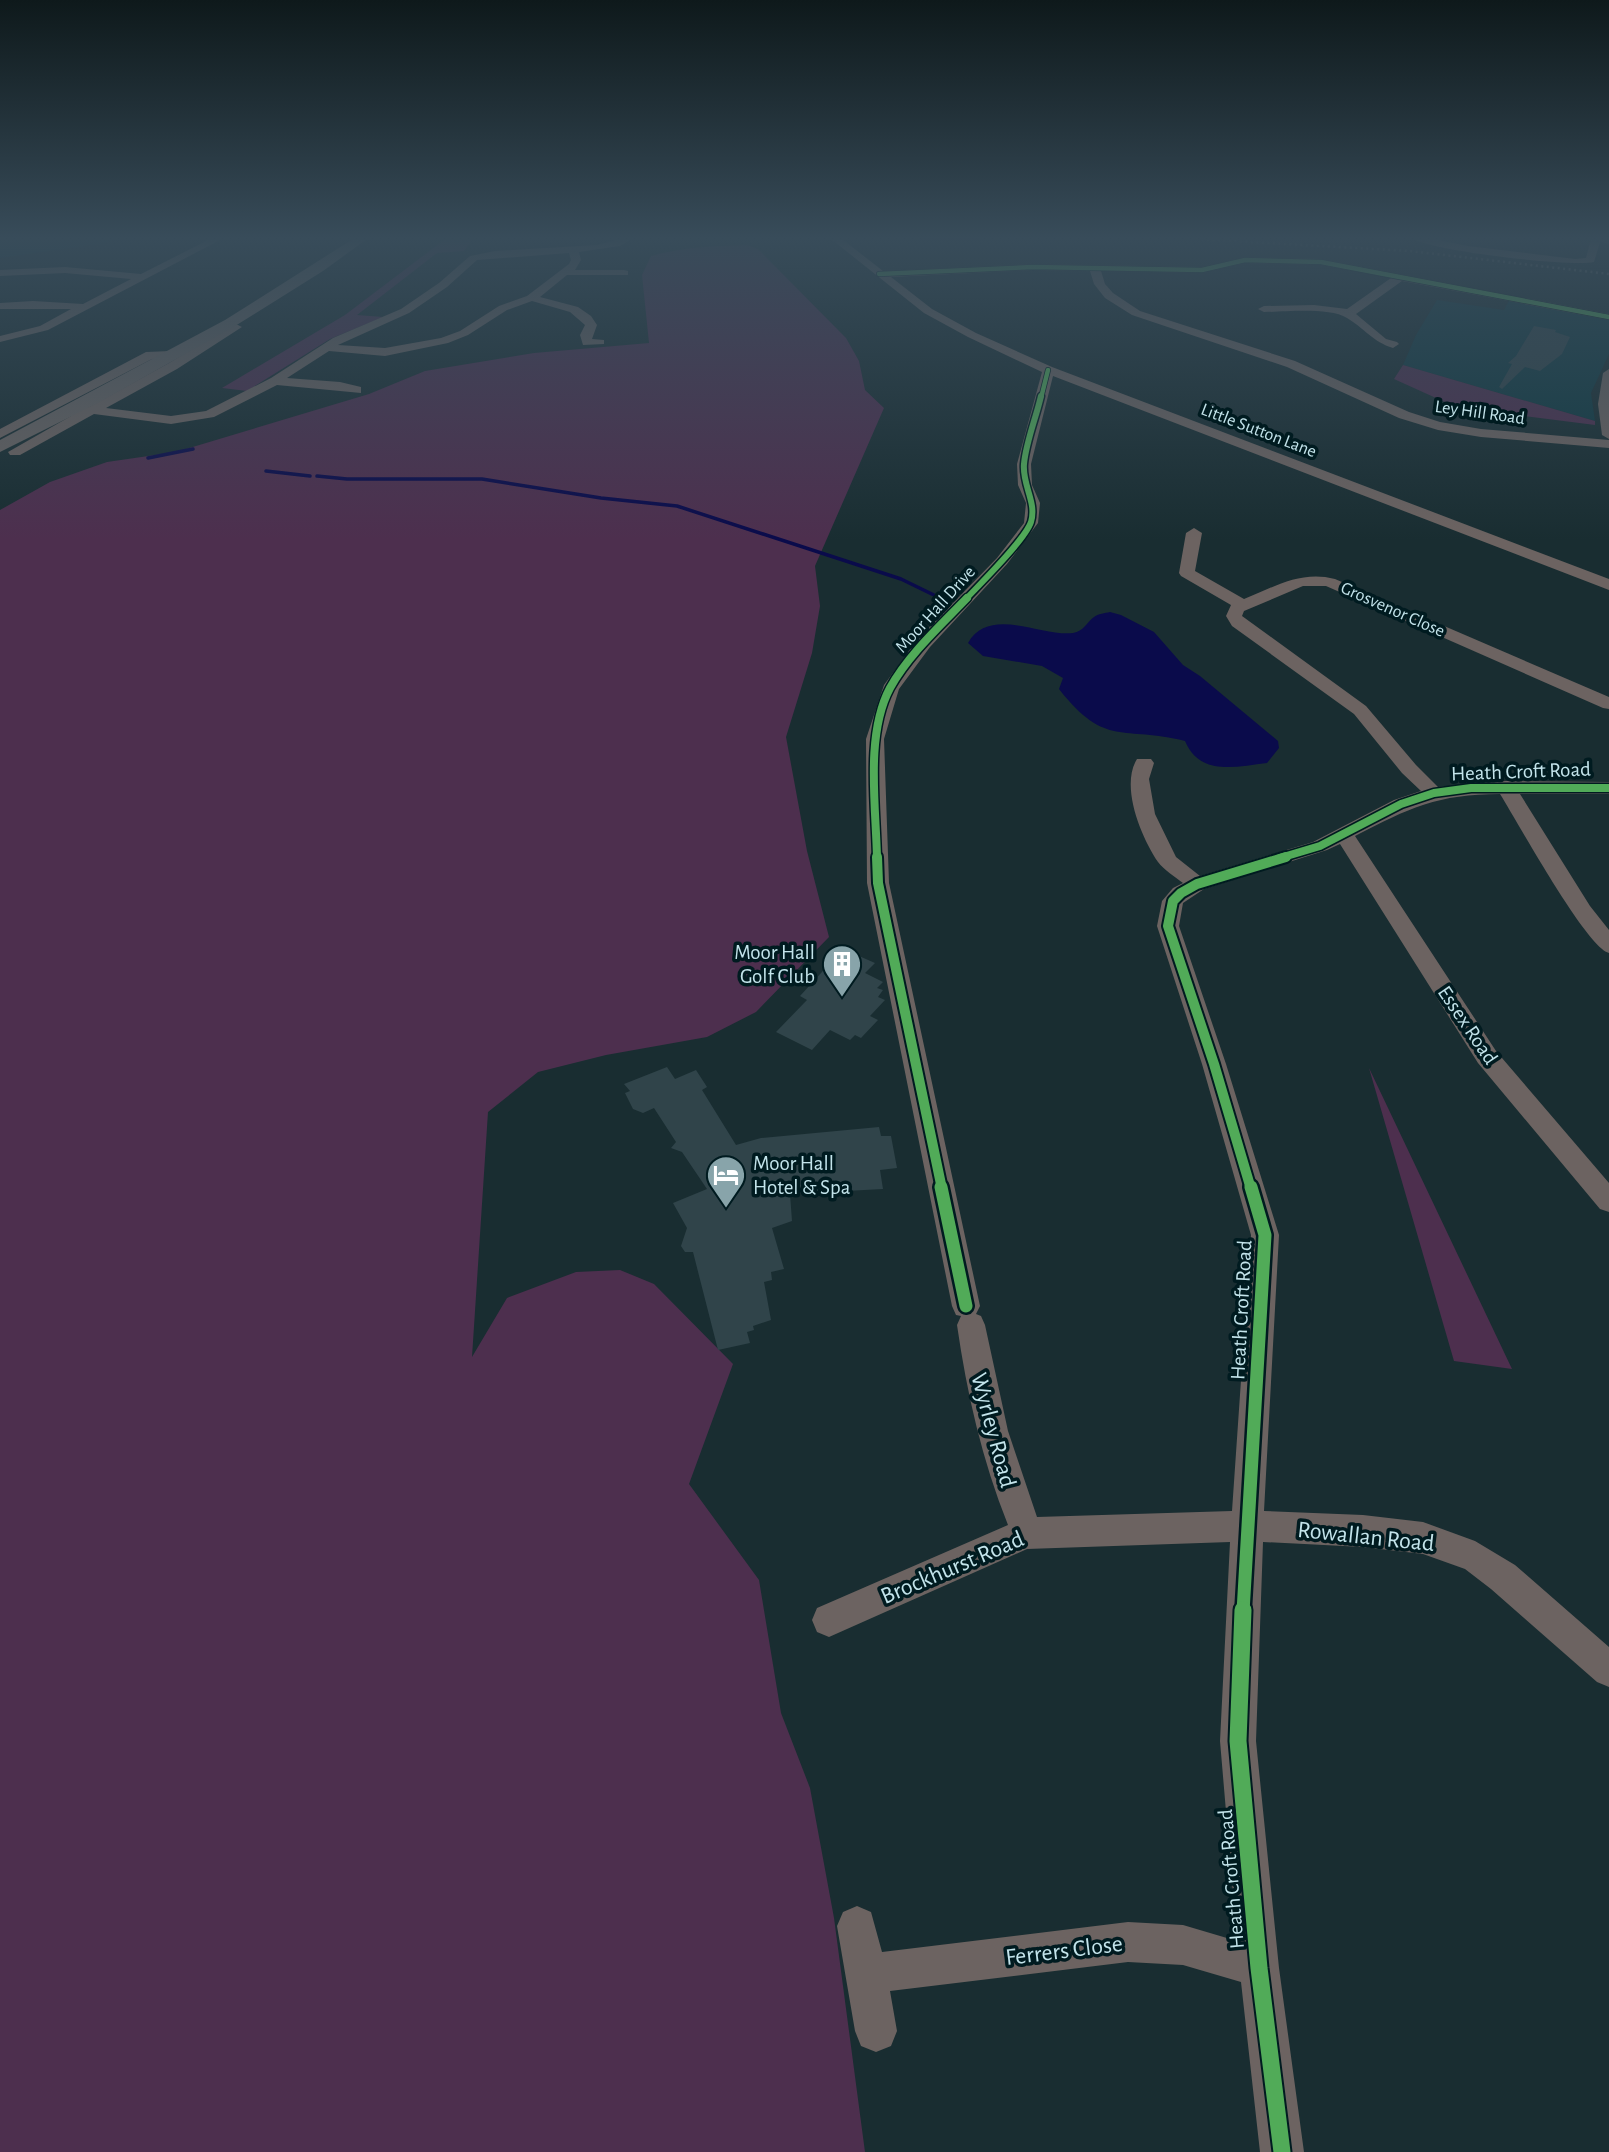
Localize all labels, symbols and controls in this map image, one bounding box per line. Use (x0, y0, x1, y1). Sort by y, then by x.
street label: Ley Hill Road (1434, 398, 1526, 428)
street label: Little Sutton Lane (1198, 401, 1319, 461)
street label: Moor Hall Drive (892, 563, 979, 656)
street label: Grosvenor Close (1338, 579, 1447, 641)
street label: Heath Croft Road (1451, 759, 1591, 784)
place label: Moor Hall Golf Club (734, 942, 815, 987)
building icon: Moor Hall Golf Club (821, 943, 863, 998)
street label: Essex Road (1434, 982, 1501, 1068)
place label: Moor Hall Hotel & Spa (753, 1153, 851, 1198)
hotel icon: Moor Hall Hotel & Spa (705, 1154, 747, 1209)
street label: Heath Croft Road (1227, 1239, 1256, 1380)
street label: Wyrley Road (966, 1370, 1020, 1490)
street label: Rowallan Road (1296, 1518, 1436, 1556)
street label: Brockhurst Road (877, 1527, 1027, 1609)
street label: Heath Croft Road (1215, 1808, 1248, 1950)
street label: Ferrers Close (1004, 1932, 1124, 1970)

